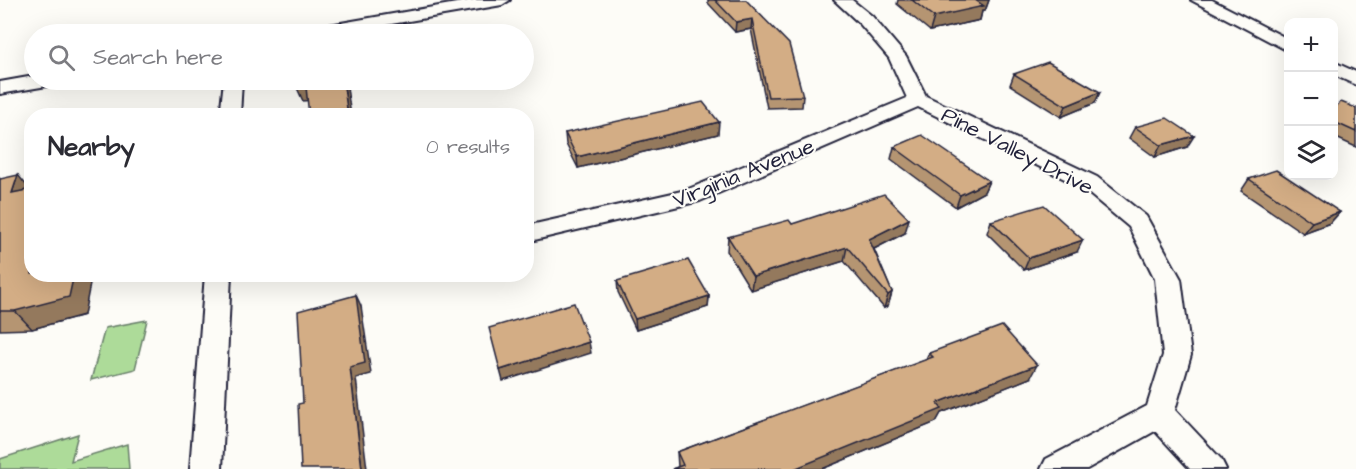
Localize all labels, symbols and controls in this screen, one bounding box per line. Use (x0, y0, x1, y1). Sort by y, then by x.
map controls (1284, 18, 1338, 180)
button: + (1284, 18, 1338, 72)
search box (24, 24, 534, 90)
icon: search (45, 41, 78, 74)
text: Search here (93, 42, 223, 73)
button: − (1284, 72, 1338, 126)
street label: Pine Valley Drive (936, 100, 1099, 204)
button: layers (1284, 126, 1338, 180)
text: Nearby (48, 129, 135, 165)
street label: Virginia Avenue (668, 131, 819, 217)
text: 0 results (426, 133, 510, 161)

